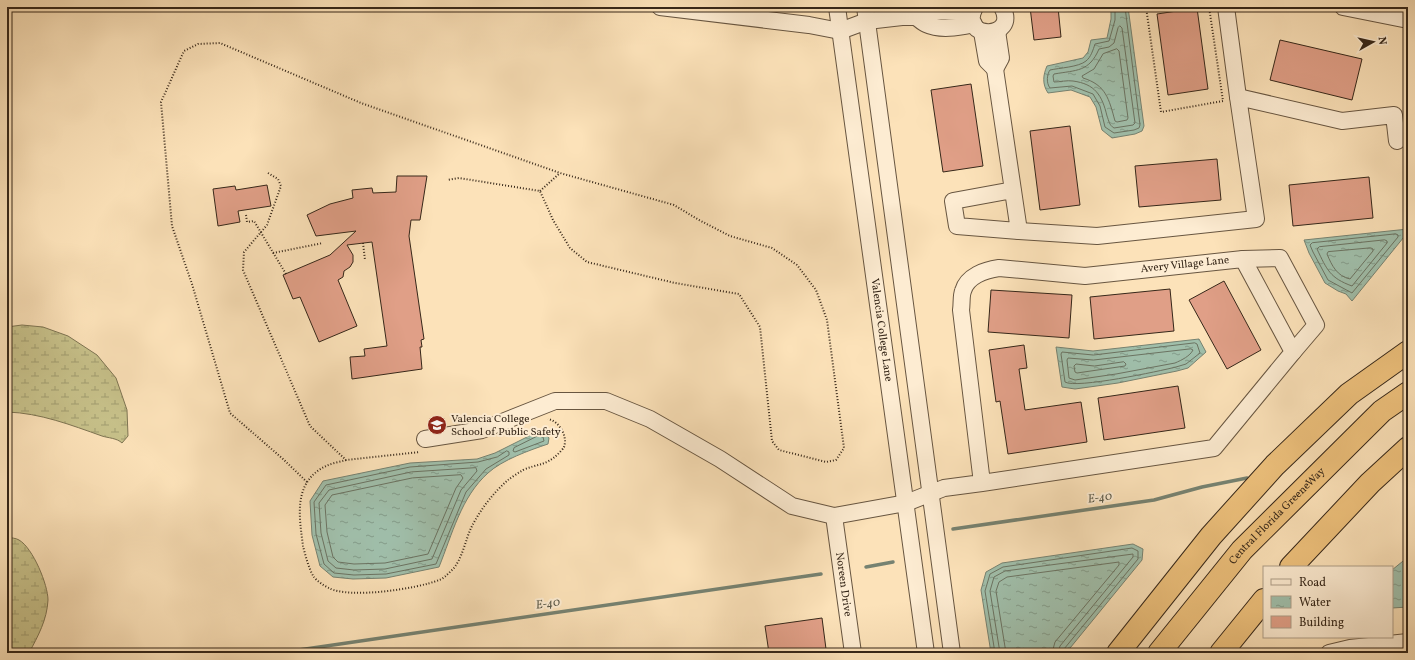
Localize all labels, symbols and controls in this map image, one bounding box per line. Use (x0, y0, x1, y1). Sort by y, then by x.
north arrow (1353, 22, 1393, 62)
text: N (1373, 36, 1389, 46)
street label: Avery Village Lane (1140, 253, 1230, 277)
street label: Valencia College Lane (867, 277, 896, 383)
place label: Valencia College School of Public Safety (451, 412, 561, 440)
school or university icon: Valencia College School of Public Safety (426, 414, 448, 436)
street label: Central Florida GreeneWay (1226, 464, 1328, 568)
water label: E-40 (1087, 488, 1114, 508)
street label: Noreen Drive (832, 551, 855, 617)
legend (1263, 566, 1393, 638)
text: Road (1299, 575, 1326, 591)
water label: E-40 (535, 594, 562, 614)
text: Water (1299, 595, 1331, 611)
text: Building (1299, 615, 1344, 631)

